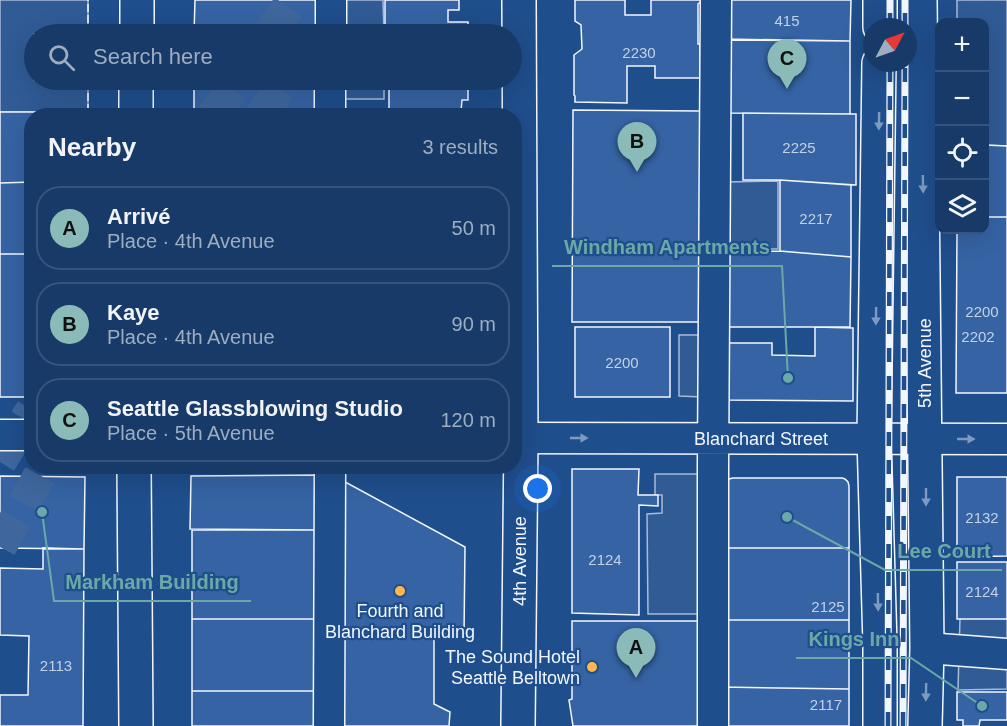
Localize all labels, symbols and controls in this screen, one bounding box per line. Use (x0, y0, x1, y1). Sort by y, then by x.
house number: 415 (774, 12, 800, 29)
north arrow (863, 18, 917, 72)
map controls (935, 18, 989, 234)
button: + (935, 18, 989, 72)
search box (24, 24, 522, 90)
pin: C (768, 40, 806, 89)
icon: search (45, 41, 78, 74)
text: Search here (93, 44, 213, 69)
house number: 2230 (622, 44, 656, 61)
button: − (935, 72, 989, 126)
one-way arrow (874, 112, 883, 131)
pin: B (618, 122, 656, 172)
button: locate (935, 126, 989, 180)
text: Nearby (48, 132, 136, 162)
text: 3 results (422, 136, 498, 158)
house number: 2225 (782, 139, 816, 156)
one-way arrow (918, 175, 928, 194)
button: layers (935, 180, 989, 234)
text: Arrivé (107, 204, 171, 229)
house number: 2217 (799, 210, 833, 227)
text: A (62, 217, 77, 239)
text: 50 m (452, 217, 496, 239)
callout: Windham Apartments (552, 228, 782, 266)
text: Place · 4th Avenue (107, 230, 275, 252)
text: Windham Apartments (564, 236, 770, 258)
text: Kaye (107, 300, 160, 325)
house number: 2200 (965, 303, 999, 320)
one-way arrow (871, 307, 881, 326)
text: B (62, 313, 77, 335)
text: 90 m (452, 313, 496, 335)
street label: 5th Avenue (915, 318, 935, 408)
text: Place · 4th Avenue (107, 326, 275, 348)
house number: 2202 (961, 328, 995, 345)
house number: 2200 (605, 354, 639, 371)
text: Seattle Glassblowing Studio (107, 396, 403, 421)
text: C (62, 409, 77, 431)
text: 120 m (440, 409, 496, 431)
text: Place · 5th Avenue (107, 422, 275, 444)
street label: Blanchard Street (694, 429, 828, 449)
one-way arrow (570, 434, 589, 443)
one-way arrow (957, 434, 976, 444)
your location (523, 474, 552, 503)
one-way arrow (921, 487, 931, 506)
house number: 2132 (965, 509, 999, 526)
street label: 4th Avenue (510, 516, 530, 606)
callout: Lee Court (885, 532, 1002, 570)
text: Lee Court (897, 540, 991, 562)
house number: 2124 (588, 551, 622, 568)
callout: Markham Building (54, 563, 251, 601)
text: Markham Building (65, 571, 239, 593)
house number: 2124 (965, 583, 999, 600)
marker: Fourth and Blanchard Building (393, 584, 407, 598)
one-way arrow (874, 592, 883, 611)
house number: 2125 (811, 598, 845, 615)
place label: Fourth and Blanchard Building (325, 601, 475, 642)
callout: Kings Inn (796, 620, 911, 658)
pin: A (616, 628, 656, 678)
text: Kings Inn (808, 628, 900, 650)
place label: The Sound Hotel Seattle Belltown (445, 647, 580, 688)
house number: 2113 (40, 657, 72, 674)
marker: The Sound Hotel Seattle Belltown (585, 660, 599, 674)
one-way arrow (921, 682, 931, 701)
house number: 2117 (810, 696, 842, 713)

